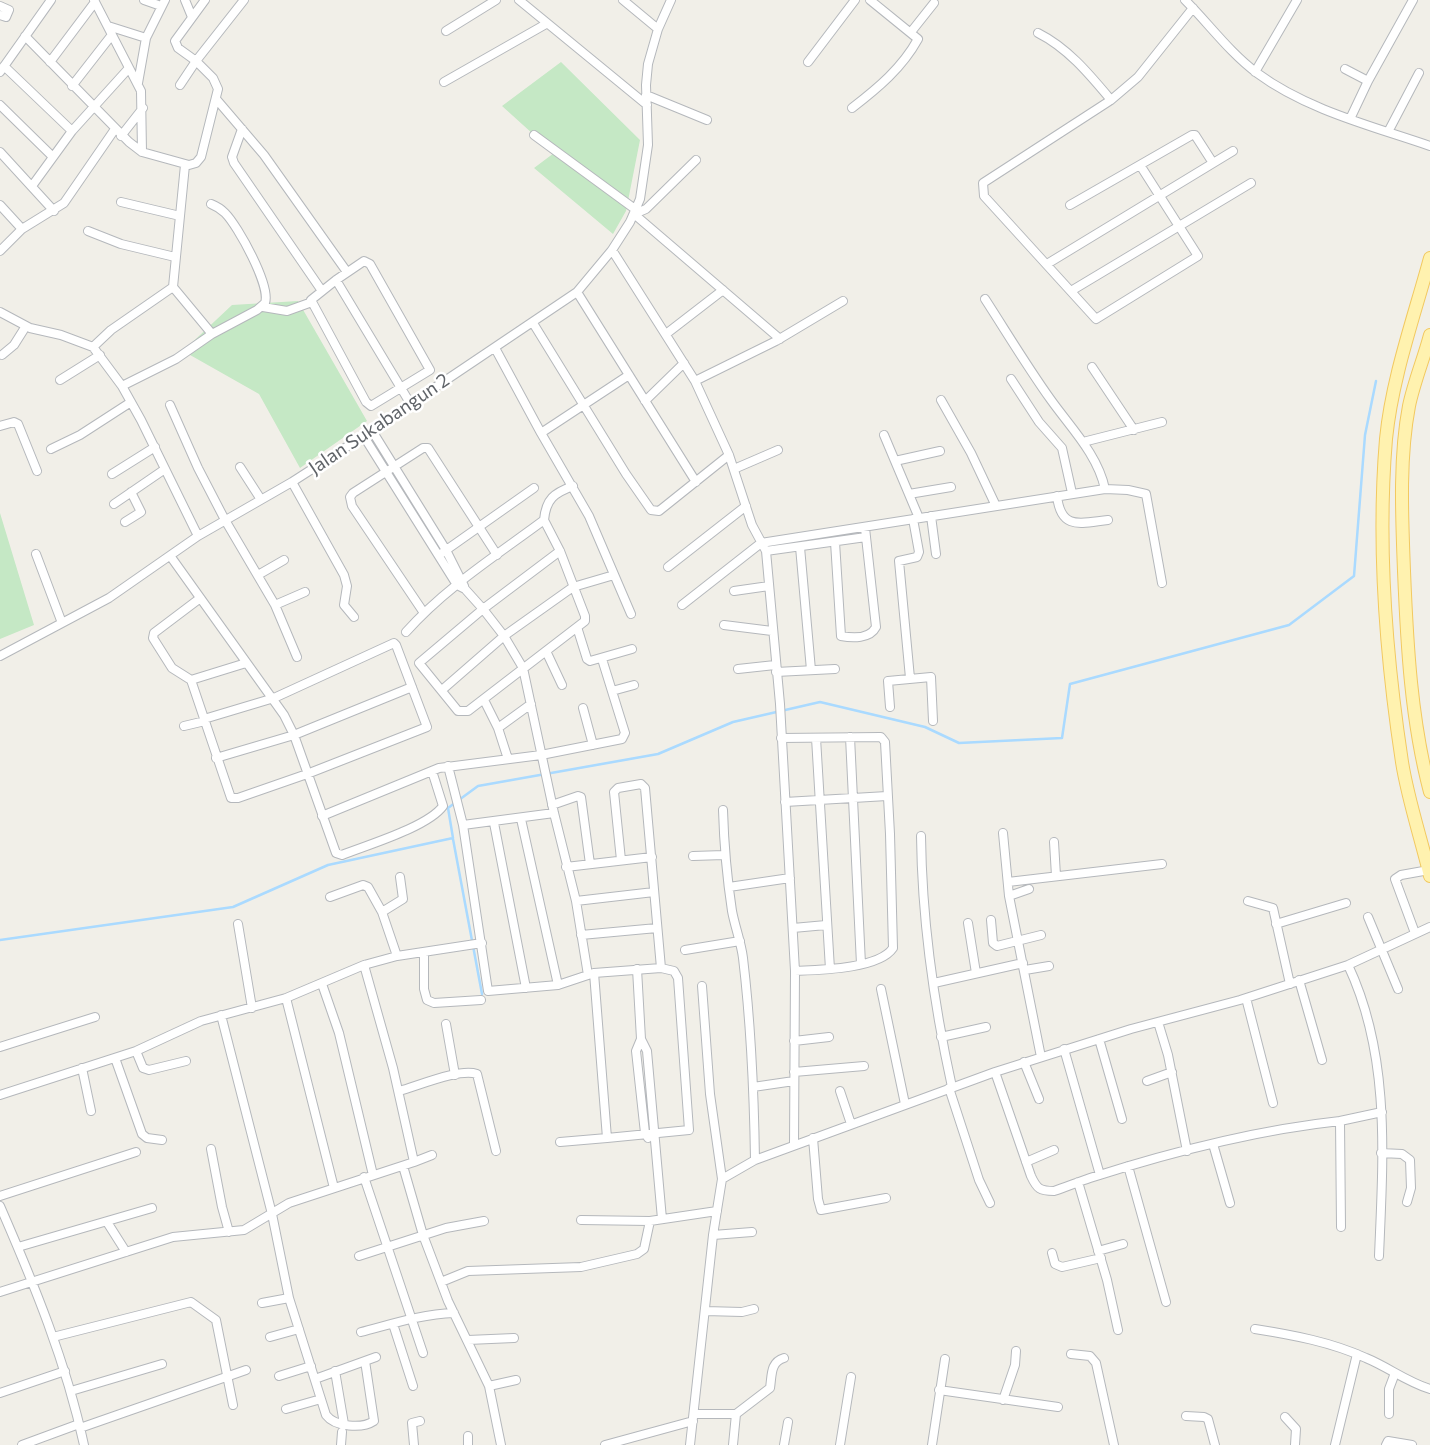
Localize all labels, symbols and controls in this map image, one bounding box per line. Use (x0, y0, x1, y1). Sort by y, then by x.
street label: Jalan Sukabangun 2 (304, 368, 454, 480)

